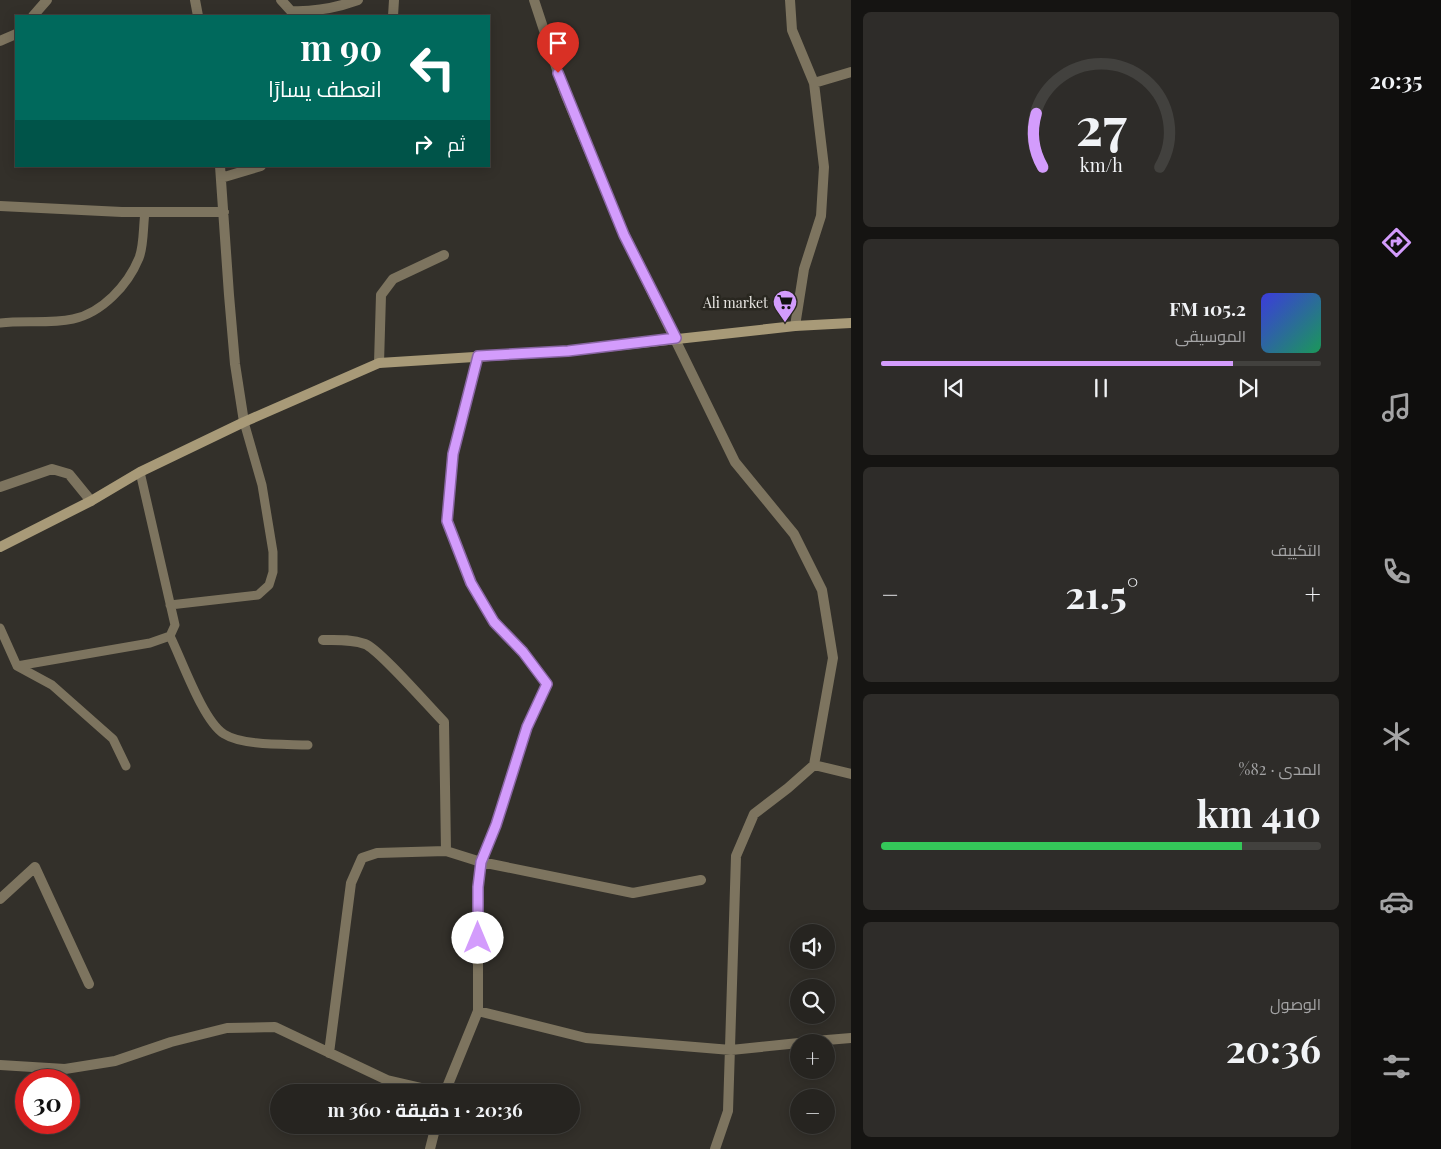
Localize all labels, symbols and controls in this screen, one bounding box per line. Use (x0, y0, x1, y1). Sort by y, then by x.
pin (537, 22, 579, 73)
text: 90 m (300, 23, 382, 70)
icon: arrive (544, 29, 572, 57)
icon: left (400, 35, 465, 100)
text: 20:35 (1370, 65, 1422, 95)
text: انعطف يسارًا (268, 73, 382, 103)
text: 27 (1076, 90, 1127, 159)
icon: right (409, 130, 437, 158)
text: ثم (447, 130, 465, 156)
text: km/h (1080, 153, 1123, 176)
icon: directions (1379, 225, 1414, 260)
supermarket icon: Ali market (772, 289, 798, 323)
place label: Ali market (702, 293, 769, 312)
text: 105.2 FM (1169, 295, 1246, 321)
text: الموسيقى (1175, 325, 1246, 346)
icon: previous (940, 374, 968, 402)
icon: pause (1087, 374, 1115, 402)
icon: next (1234, 374, 1262, 402)
icon: music (1379, 390, 1414, 425)
text: التكييف (1271, 539, 1321, 560)
icon: phone (1379, 554, 1414, 589)
text: 21.5° (1065, 568, 1138, 619)
text: − (881, 575, 899, 612)
text: + (1305, 575, 1321, 612)
icon: climate (1379, 719, 1414, 754)
text: المدى · 82% (1239, 758, 1321, 779)
text: 410 km (1196, 787, 1321, 838)
icon: car (1379, 884, 1414, 919)
position arrow (451, 911, 503, 963)
map controls (790, 924, 835, 1134)
button: sound (790, 924, 835, 969)
button: search (790, 979, 835, 1024)
text: الوصول (1270, 993, 1321, 1014)
text: 20:36 (1226, 1022, 1321, 1073)
button: + (790, 1034, 835, 1079)
icon: filters (1379, 1049, 1414, 1084)
speed limit sign: 30 (15, 1069, 80, 1134)
button: − (790, 1089, 835, 1134)
text: 20:36 · 1 دقيقة · 360 m (327, 1096, 523, 1122)

